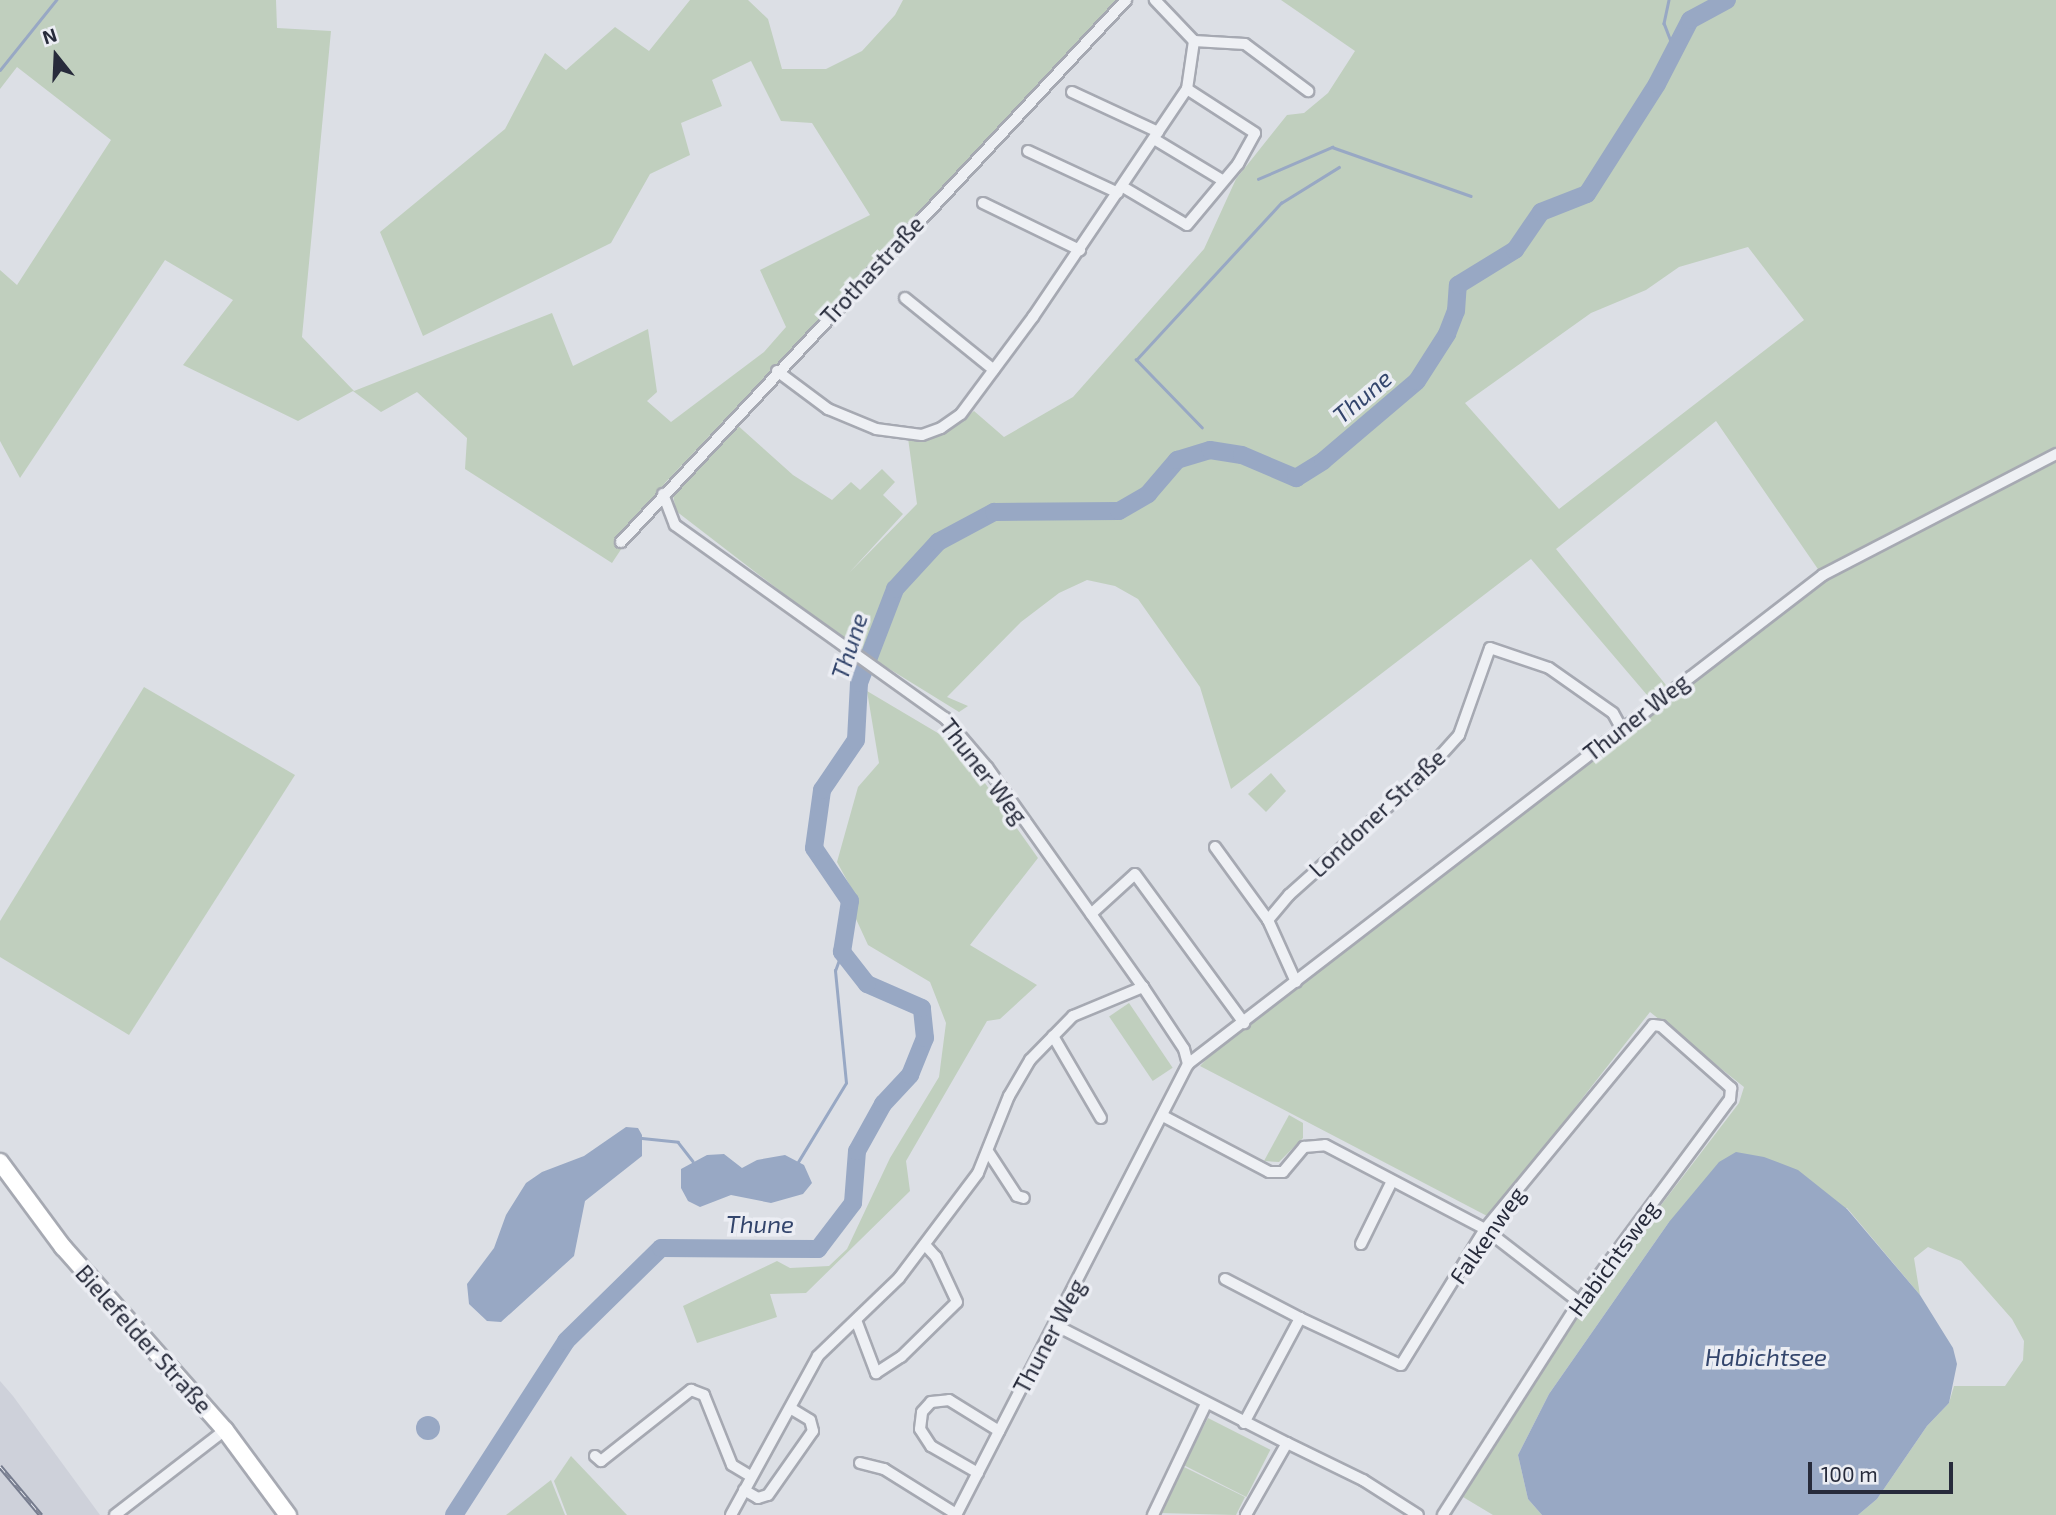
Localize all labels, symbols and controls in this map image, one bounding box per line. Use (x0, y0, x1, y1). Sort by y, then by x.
north arrow (21, 21, 91, 91)
text: N (39, 22, 59, 49)
street label: Trothastraße (815, 210, 929, 330)
water label: Thune (1327, 363, 1397, 429)
water label: Thune (825, 609, 873, 683)
street label: Thuner Weg (1578, 667, 1694, 767)
street label: Thuner Weg (934, 713, 1034, 829)
street label: Londoner Straße (1303, 743, 1451, 883)
street label: Falkenweg (1443, 1181, 1531, 1289)
street label: Habichtsweg (1562, 1195, 1664, 1321)
water label: Thune (726, 1210, 794, 1238)
street label: Bielefelder Straße (70, 1259, 218, 1419)
street label: Thuner Weg (1007, 1274, 1091, 1398)
water label: Habichtsee (1705, 1343, 1827, 1371)
scale bar (1811, 1448, 1956, 1492)
text: 100 m (1821, 1461, 1878, 1486)

